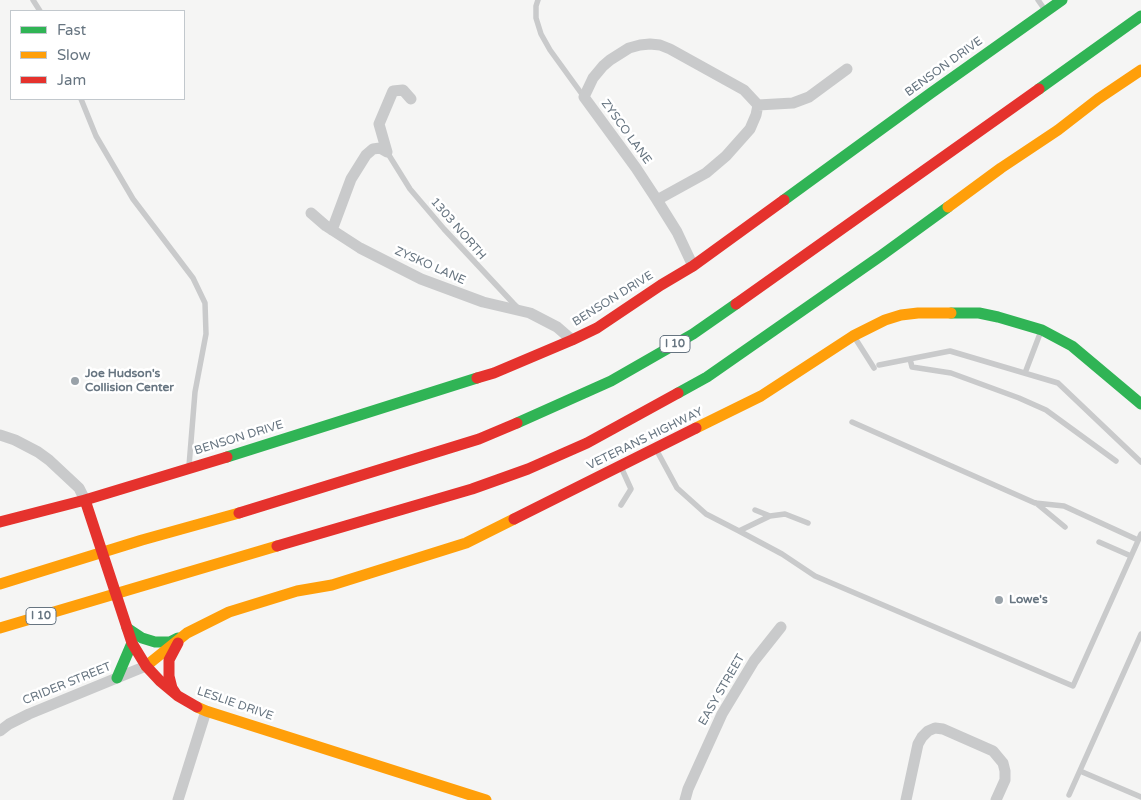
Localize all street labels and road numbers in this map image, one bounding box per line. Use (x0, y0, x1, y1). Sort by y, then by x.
street label: BENSON DRIVE (902, 34, 986, 100)
street label: ZYSCO LANE (598, 97, 654, 167)
street label: 1303 NORTH (427, 195, 489, 263)
street label: ZYSKO LANE (392, 244, 468, 288)
street label: BENSON DRIVE (570, 268, 656, 330)
road number: I 10 (660, 336, 690, 352)
street label: VETERANS HIGHWAY (585, 405, 705, 473)
street label: BENSON DRIVE (193, 418, 285, 458)
road number: I 10 (26, 608, 56, 624)
street label: EASY STREET (696, 652, 748, 728)
street label: CRIDER STREET (21, 660, 113, 708)
street label: LESLIE DRIVE (195, 684, 275, 724)

